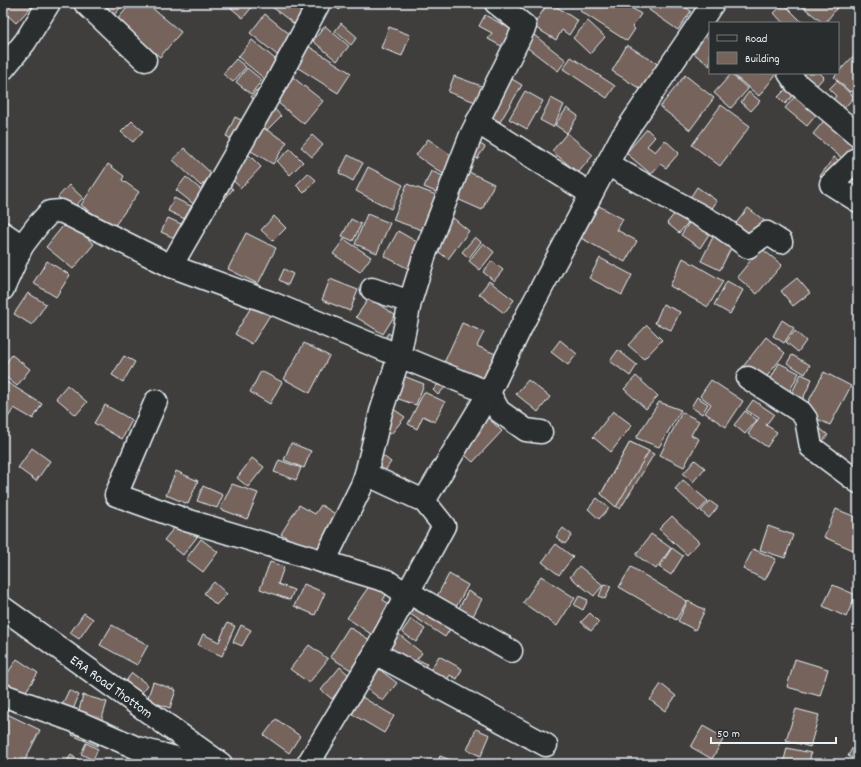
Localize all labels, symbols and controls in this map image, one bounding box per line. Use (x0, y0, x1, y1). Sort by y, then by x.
legend (709, 22, 839, 74)
text: Road (745, 31, 767, 48)
text: Building (745, 51, 780, 68)
street label: ERA Road Thottom (65, 651, 156, 724)
scale bar (711, 719, 836, 745)
text: 50 m (717, 726, 740, 743)

